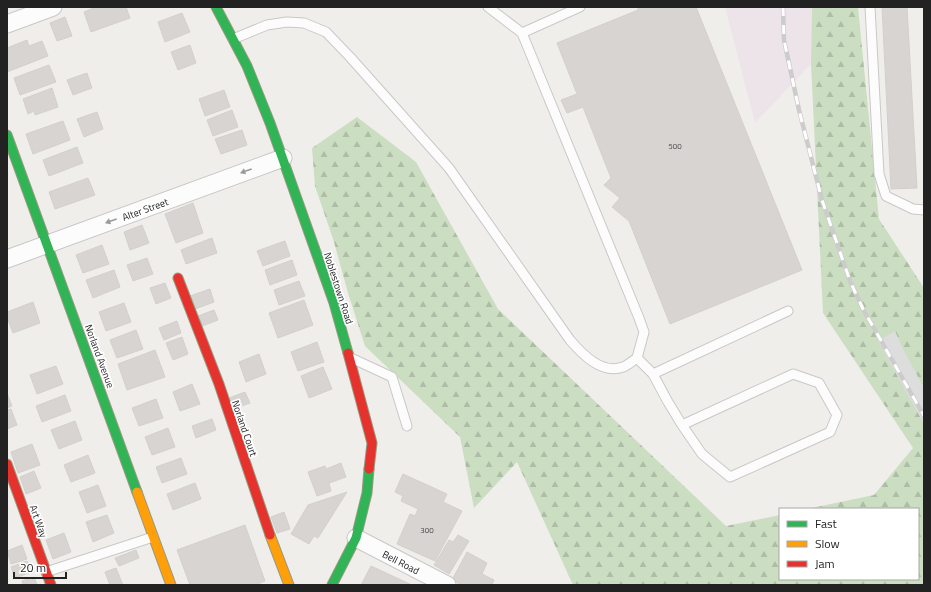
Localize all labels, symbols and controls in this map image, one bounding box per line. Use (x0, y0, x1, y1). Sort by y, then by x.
house number: 500 (668, 140, 682, 152)
one-way arrow (240, 169, 252, 175)
street label: Alter Street (120, 194, 171, 225)
one-way arrow (104, 218, 116, 224)
street label: Noblestown Road (320, 250, 357, 326)
street label: Norland Avenue (81, 322, 118, 390)
street label: Norland Court (228, 398, 261, 459)
street label: Art Way (26, 503, 51, 540)
legend (779, 508, 919, 580)
text: Fast (815, 514, 838, 533)
house number: 300 (420, 524, 434, 536)
text: Slow (815, 534, 840, 553)
street label: Bell Road (380, 547, 422, 578)
scale bar (14, 554, 66, 580)
text: Jam (815, 554, 835, 573)
text: 20 m (20, 558, 46, 577)

